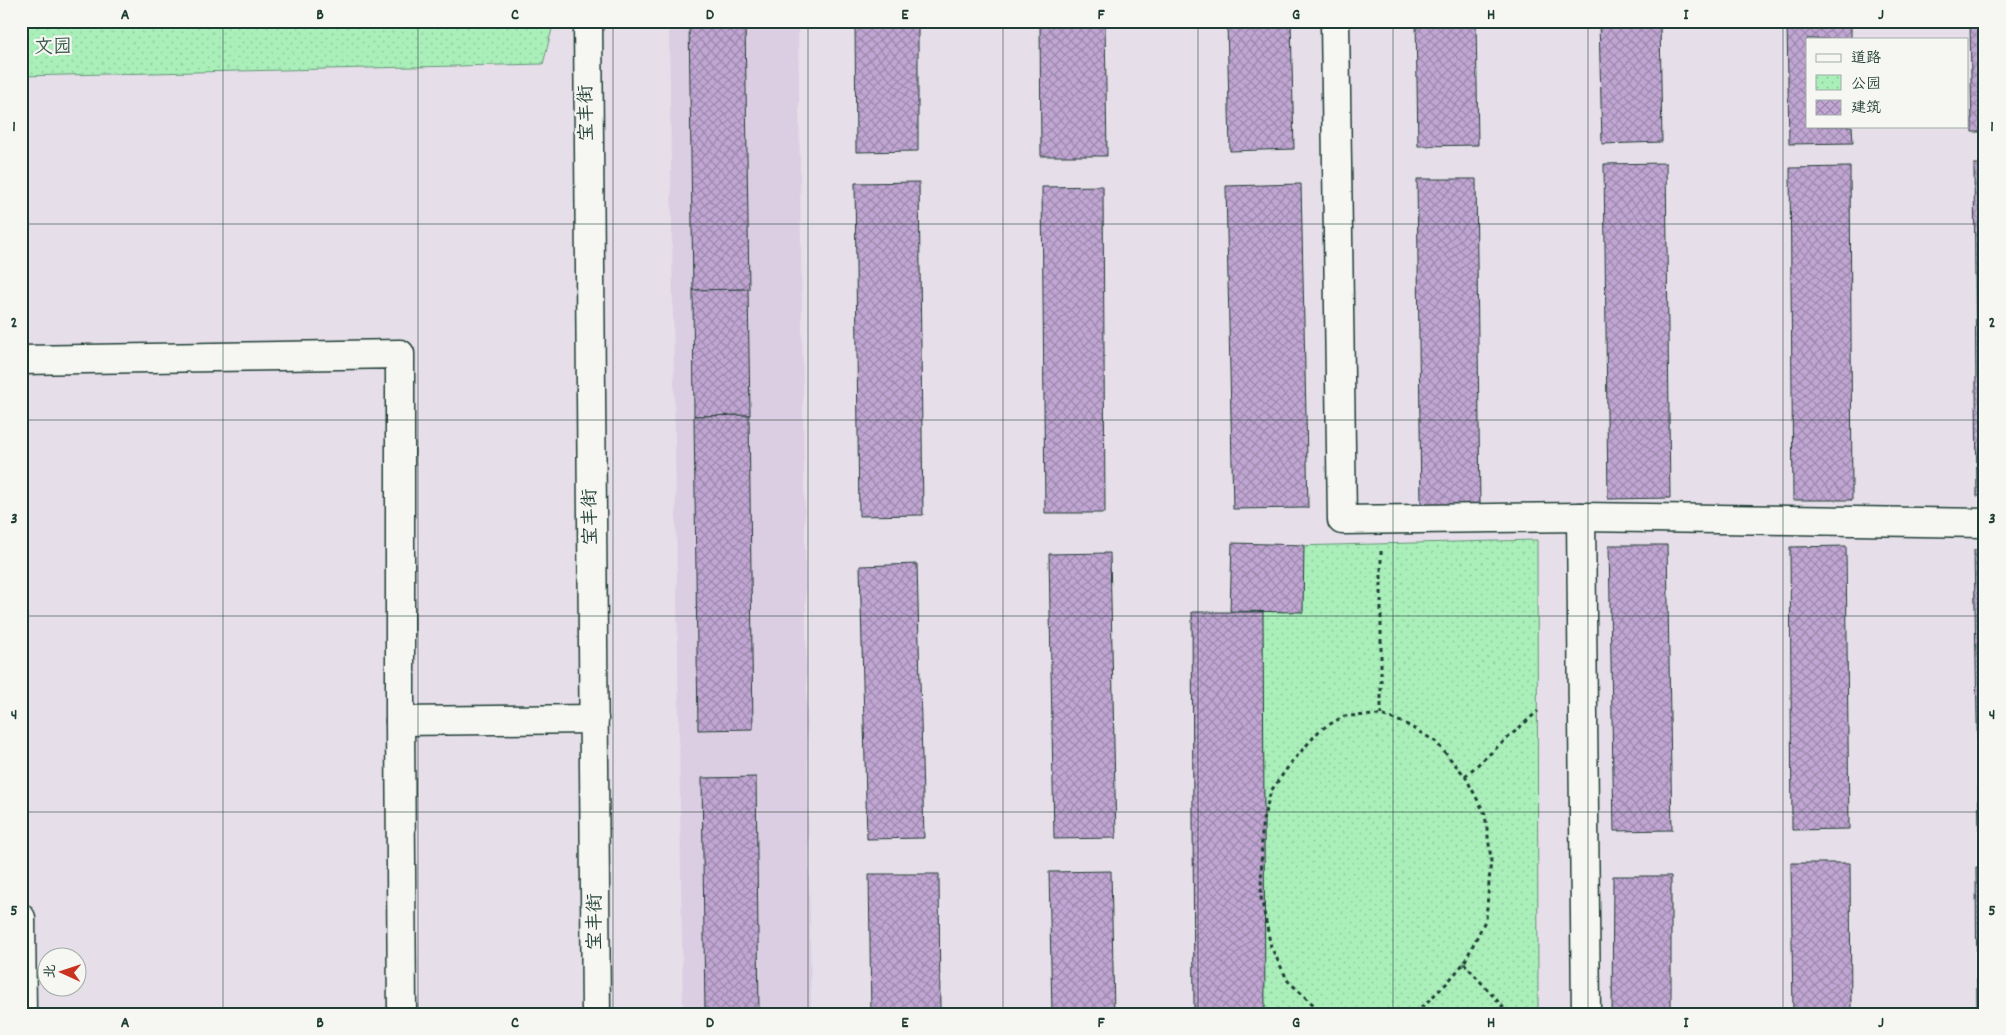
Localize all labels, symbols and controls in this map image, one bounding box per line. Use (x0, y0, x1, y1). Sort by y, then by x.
text: A (121, 4, 130, 27)
text: B (316, 4, 324, 27)
text: C (511, 4, 519, 27)
text: D (706, 4, 715, 27)
text: E (901, 4, 909, 27)
text: F (1097, 4, 1105, 27)
text: G (1292, 4, 1300, 27)
text: H (1487, 4, 1495, 27)
text: I (1684, 4, 1690, 27)
text: J (1878, 4, 1884, 27)
park label: 文园 (34, 35, 72, 62)
legend (1806, 38, 1968, 128)
text: 道路 (1851, 48, 1881, 70)
text: 公园 (1851, 74, 1881, 96)
street label: 宝丰街 (574, 84, 602, 142)
text: 建筑 (1851, 98, 1881, 120)
text: 1 (12, 116, 16, 139)
text: 1 (1990, 116, 1994, 139)
text: 2 (11, 312, 18, 335)
text: 2 (1989, 312, 1996, 335)
street label: 宝丰街 (578, 488, 606, 546)
text: 3 (10, 508, 18, 531)
text: 3 (1988, 508, 1996, 531)
text: 4 (11, 704, 17, 727)
text: 4 (1989, 704, 1995, 727)
street label: 宝丰街 (583, 893, 610, 951)
text: 5 (10, 900, 18, 923)
text: 5 (1988, 900, 1996, 923)
north arrow (38, 948, 88, 998)
text: 北 (41, 964, 61, 979)
text: A (121, 1012, 130, 1035)
text: B (316, 1012, 324, 1035)
text: C (511, 1012, 519, 1035)
text: D (706, 1012, 715, 1035)
text: E (901, 1012, 909, 1035)
text: F (1097, 1012, 1105, 1035)
text: G (1292, 1012, 1300, 1035)
text: H (1487, 1012, 1495, 1035)
text: I (1684, 1012, 1690, 1035)
text: J (1878, 1012, 1884, 1035)

